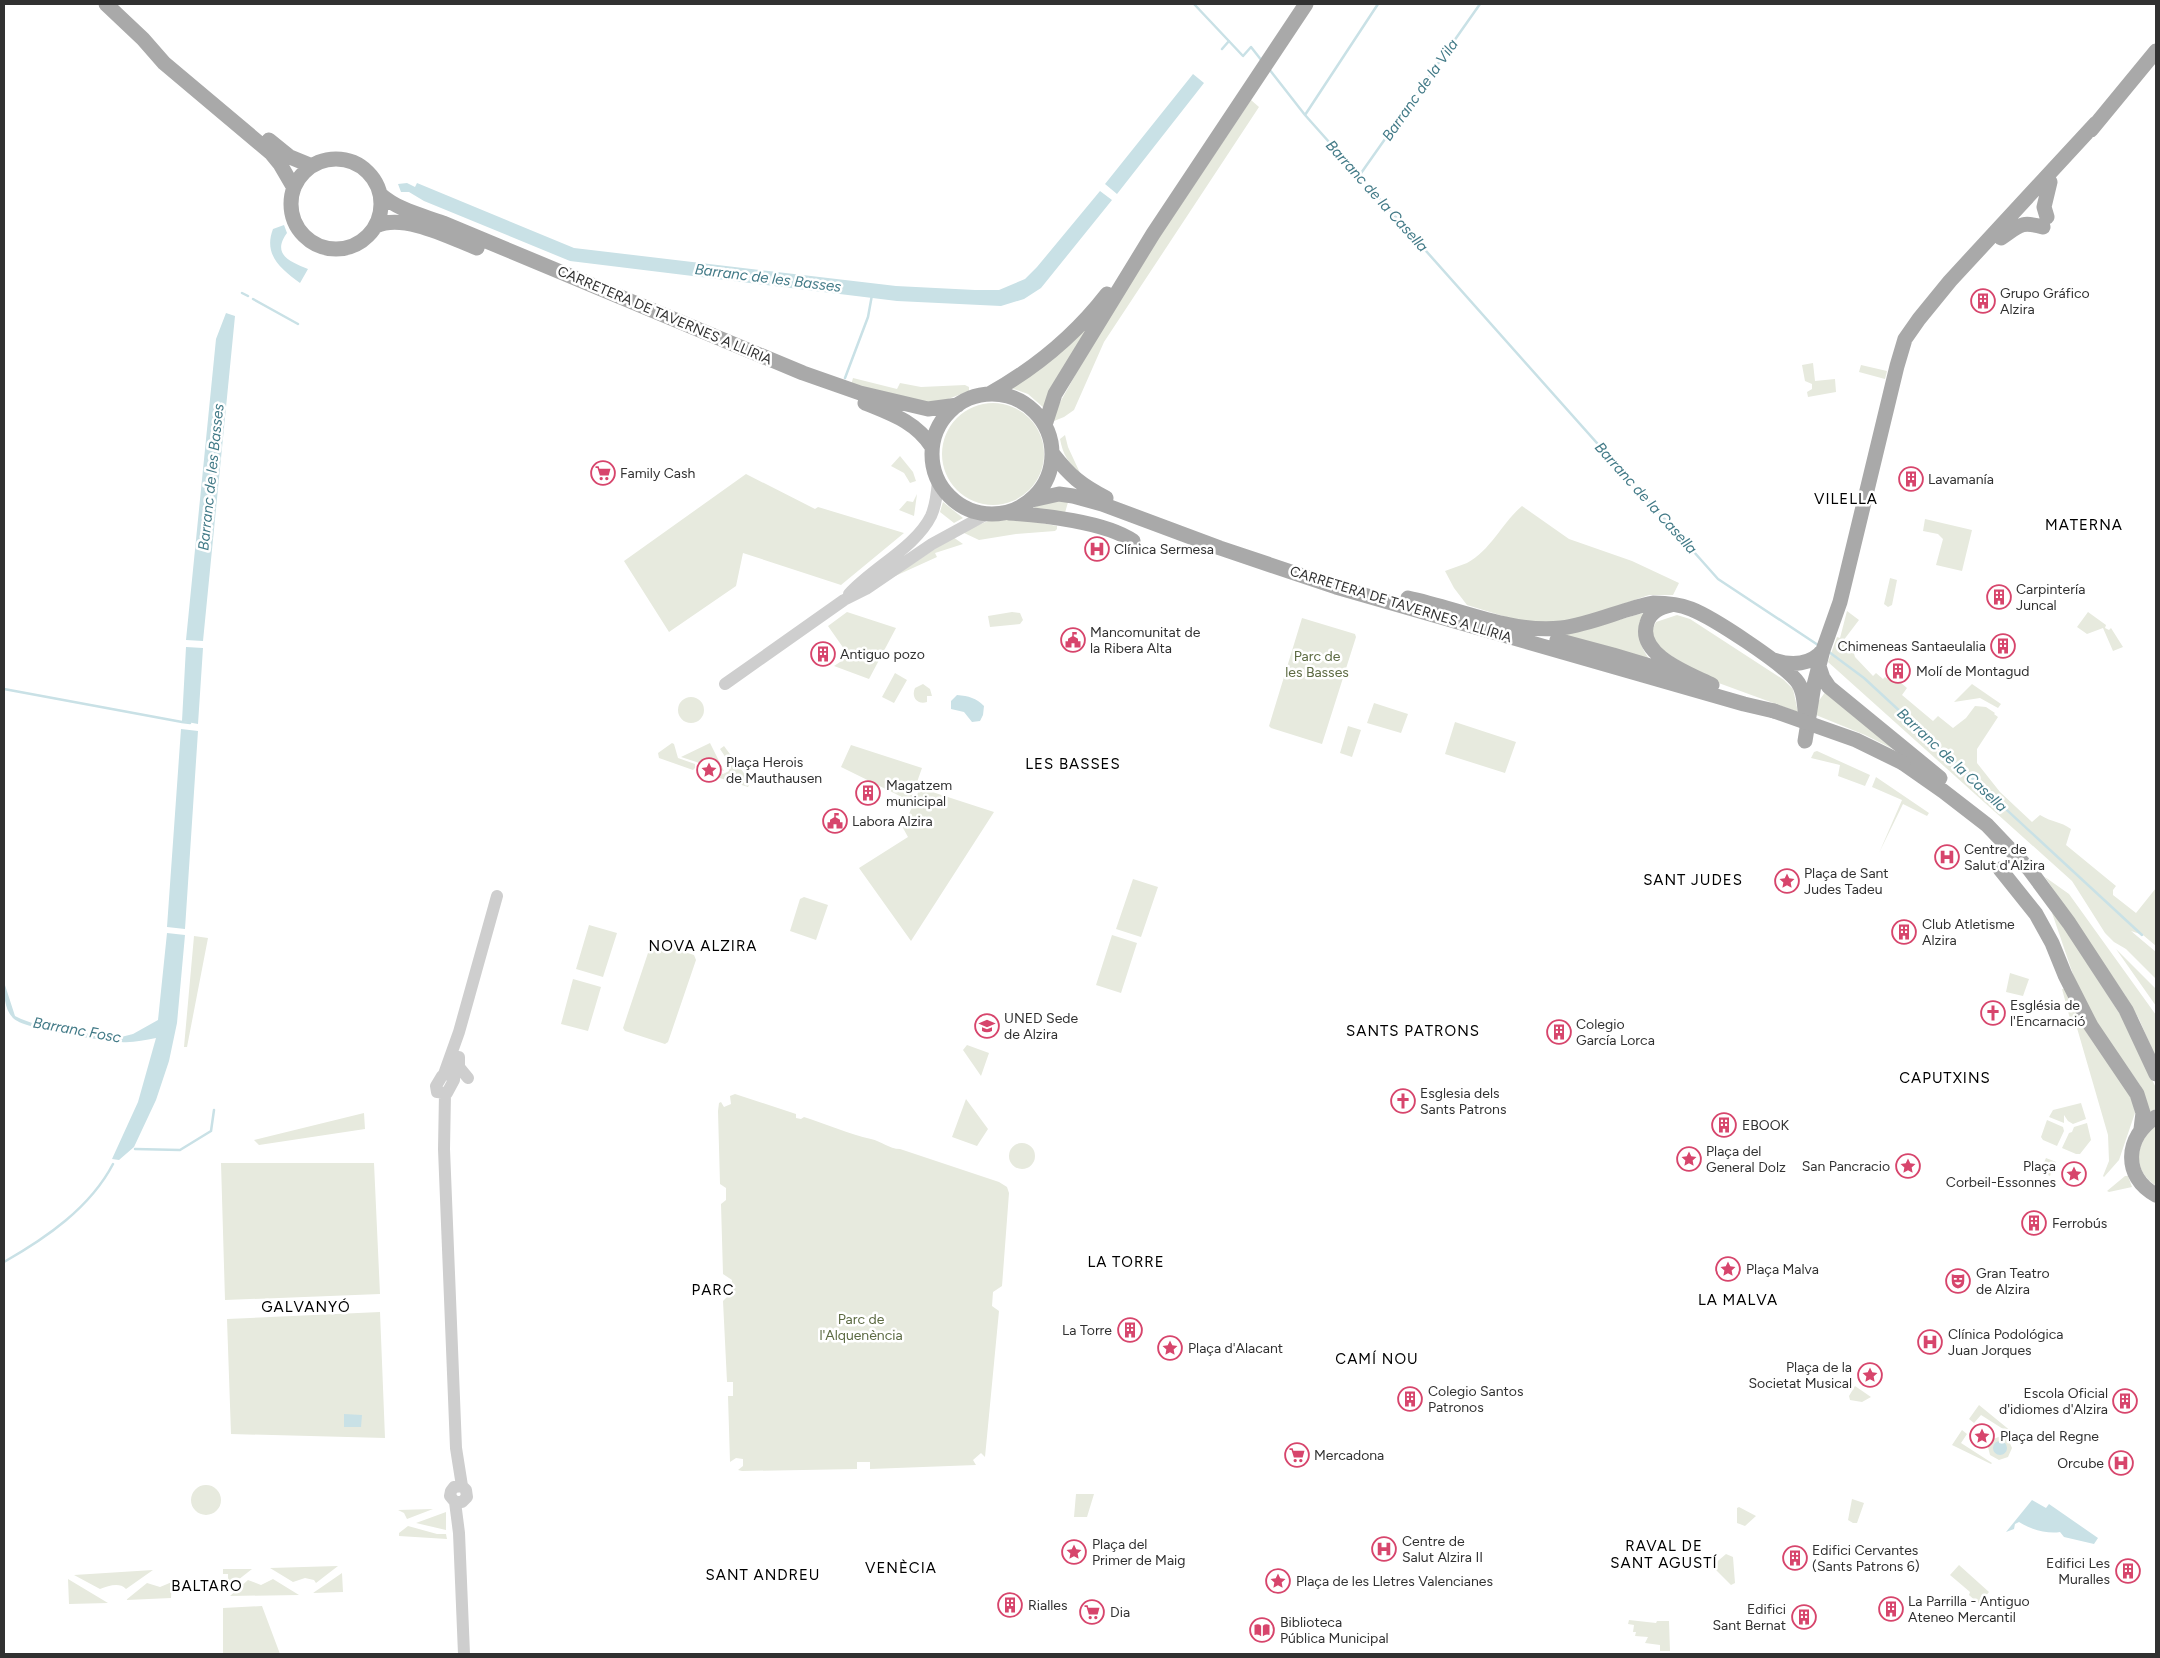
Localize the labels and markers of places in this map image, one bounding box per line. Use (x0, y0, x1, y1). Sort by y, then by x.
place label: Grupo Gráfico Alzira (2000, 285, 2090, 318)
building icon: Grupo Gráfico Alzira (1970, 288, 1996, 314)
supermarket icon: Family Cash (590, 460, 616, 486)
place label: Family Cash (620, 465, 695, 482)
building icon: Lavamanía (1898, 466, 1924, 492)
place label: Lavamanía (1928, 471, 1994, 488)
hospital icon: Clínica Sermesa (1084, 536, 1110, 562)
place label: Clínica Sermesa (1114, 541, 1214, 558)
place label: Carpintería Juncal (2016, 581, 2085, 614)
building icon: Carpintería Juncal (1986, 584, 2012, 610)
place label: Mancomunitat de la Ribera Alta (1090, 624, 1201, 657)
public building icon: Mancomunitat de la Ribera Alta (1060, 627, 1086, 653)
building icon: Chimeneas Santaeulalia (1990, 633, 2016, 659)
place label: Chimeneas Santaeulalia (1838, 638, 1986, 655)
building icon: Antiguo pozo (810, 641, 836, 667)
place label: Antiguo pozo (840, 646, 925, 663)
building icon: Molí de Montagud (1885, 658, 1911, 684)
place label: Molí de Montagud (1916, 663, 2029, 680)
place label: Plaça Herois de Mauthausen (726, 754, 822, 787)
place icon: Plaça Herois de Mauthausen (696, 757, 722, 783)
place label: Magatzem municipal (886, 777, 952, 810)
building icon: Magatzem municipal (855, 780, 881, 806)
public building icon: Labora Alzira (822, 808, 848, 834)
place label: Labora Alzira (852, 813, 933, 830)
place label: Centre de Salut d'Alzira (1964, 841, 2045, 874)
hospital icon: Centre de Salut d'Alzira (1934, 844, 1960, 870)
place label: Plaça de Sant Judes Tadeu (1804, 865, 1889, 898)
place icon: Plaça de Sant Judes Tadeu (1774, 868, 1800, 894)
place label: Club Atletisme Alzira (1922, 916, 2015, 949)
building icon: Club Atletisme Alzira (1891, 919, 1917, 945)
place label: Església de l'Encarnació (2010, 997, 2085, 1030)
church icon: Església de l'Encarnació (1980, 1000, 2006, 1026)
place label: UNED Sede de Alzira (1004, 1010, 1079, 1043)
school or university icon: UNED Sede de Alzira (974, 1013, 1000, 1039)
place label: Colegio García Lorca (1576, 1016, 1655, 1049)
building icon: Colegio García Lorca (1546, 1019, 1572, 1045)
place label: Esglesia dels Sants Patrons (1420, 1085, 1506, 1118)
church icon: Esglesia dels Sants Patrons (1390, 1088, 1416, 1114)
building icon: EBOOK (1711, 1112, 1737, 1138)
place label: EBOOK (1742, 1117, 1790, 1134)
place label: Plaça del General Dolz (1706, 1143, 1786, 1176)
place icon: Plaça del General Dolz (1676, 1146, 1702, 1172)
place icon: San Pancracio (1895, 1153, 1921, 1179)
place label: San Pancracio (1802, 1158, 1890, 1175)
place label: Plaça Corbeil-Essonnes (1946, 1158, 2056, 1191)
place icon: Plaça Corbeil-Essonnes (2061, 1161, 2087, 1187)
building icon: Ferrobús (2021, 1210, 2047, 1236)
place label: Ferrobús (2052, 1215, 2107, 1232)
place icon: Plaça Malva (1715, 1256, 1741, 1282)
place label: Plaça Malva (1746, 1261, 1819, 1278)
place label: Gran Teatro de Alzira (1976, 1265, 2050, 1298)
theatre icon: Gran Teatro de Alzira (1945, 1268, 1971, 1294)
building icon: La Torre (1117, 1317, 1143, 1343)
place label: La Torre (1062, 1322, 1112, 1339)
place label: Clínica Podológica Juan Jorques (1948, 1326, 2063, 1359)
hospital icon: Clínica Podológica Juan Jorques (1917, 1329, 1943, 1355)
place icon: Plaça d'Alacant (1157, 1335, 1183, 1361)
place label: Plaça d'Alacant (1188, 1340, 1283, 1357)
place label: Plaça de la Societat Musical (1748, 1359, 1852, 1392)
place icon: Plaça de la Societat Musical (1857, 1362, 1883, 1388)
place label: Colegio Santos Patronos (1428, 1383, 1523, 1416)
place label: Escola Oficial d'idiomes d'Alzira (1999, 1385, 2108, 1418)
building icon: Colegio Santos Patronos (1397, 1386, 1423, 1412)
building icon: Escola Oficial d'idiomes d'Alzira (2112, 1388, 2138, 1414)
place icon: Plaça del Regne (1969, 1423, 1995, 1449)
place label: Plaça del Regne (2000, 1428, 2099, 1445)
supermarket icon: Mercadona (1284, 1442, 1310, 1468)
place label: Mercadona (1314, 1447, 1384, 1464)
hospital icon: Orcube (2108, 1450, 2134, 1476)
place label: Orcube (2057, 1455, 2104, 1472)
place label: Centre de Salut Alzira II (1402, 1533, 1483, 1566)
place label: Plaça del Primer de Maig (1092, 1536, 1186, 1569)
hospital icon: Centre de Salut Alzira II (1371, 1536, 1397, 1562)
place icon: Plaça del Primer de Maig (1061, 1539, 1087, 1565)
place label: Edifici Cervantes (Sants Patrons 6) (1812, 1542, 1920, 1575)
building icon: Edifici Cervantes (Sants Patrons 6) (1782, 1545, 1808, 1571)
place label: Edifici Les Muralles (2046, 1555, 2110, 1588)
building icon: Edifici Les Muralles (2115, 1558, 2141, 1584)
place icon: Plaça de les Lletres Valencianes (1265, 1568, 1291, 1594)
place label: Plaça de les Lletres Valencianes (1296, 1573, 1493, 1590)
building icon: Rialles (997, 1592, 1023, 1618)
place label: La Parrilla - Antiguo Ateneo Mercantil (1908, 1593, 2030, 1626)
building icon: La Parrilla - Antiguo Ateneo Mercantil (1878, 1596, 1904, 1622)
place label: Rialles (1028, 1597, 1067, 1614)
supermarket icon: Dia (1079, 1599, 1105, 1625)
place label: Edifici Sant Bernat (1713, 1601, 1786, 1634)
place label: Dia (1110, 1604, 1130, 1621)
building icon: Edifici Sant Bernat (1791, 1604, 1817, 1630)
place label: Biblioteca Pública Municipal (1280, 1614, 1389, 1647)
library icon: Biblioteca Pública Municipal (1249, 1617, 1275, 1643)

